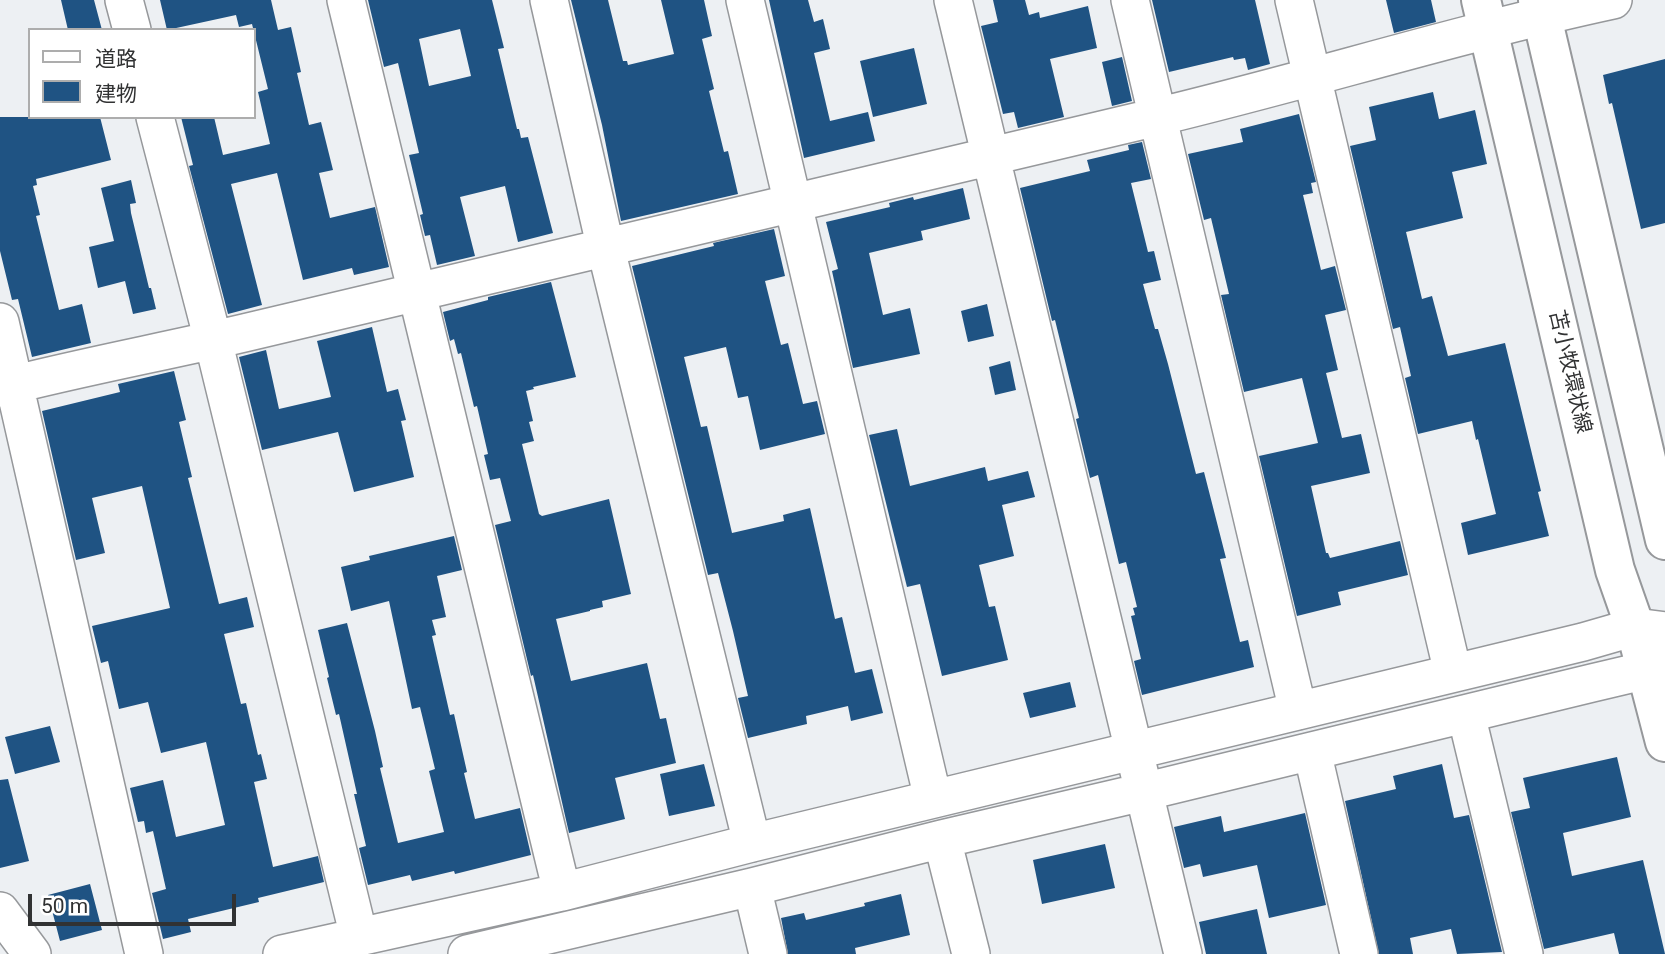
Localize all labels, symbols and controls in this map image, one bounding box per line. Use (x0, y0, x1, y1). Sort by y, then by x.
legend (28, 28, 256, 119)
text: 道路 (95, 47, 137, 71)
text: 建物 (95, 82, 137, 106)
street label: 苫小牧環状線 (1543, 308, 1595, 436)
scale bar (32, 880, 240, 924)
text: 50 m (41, 894, 88, 918)

